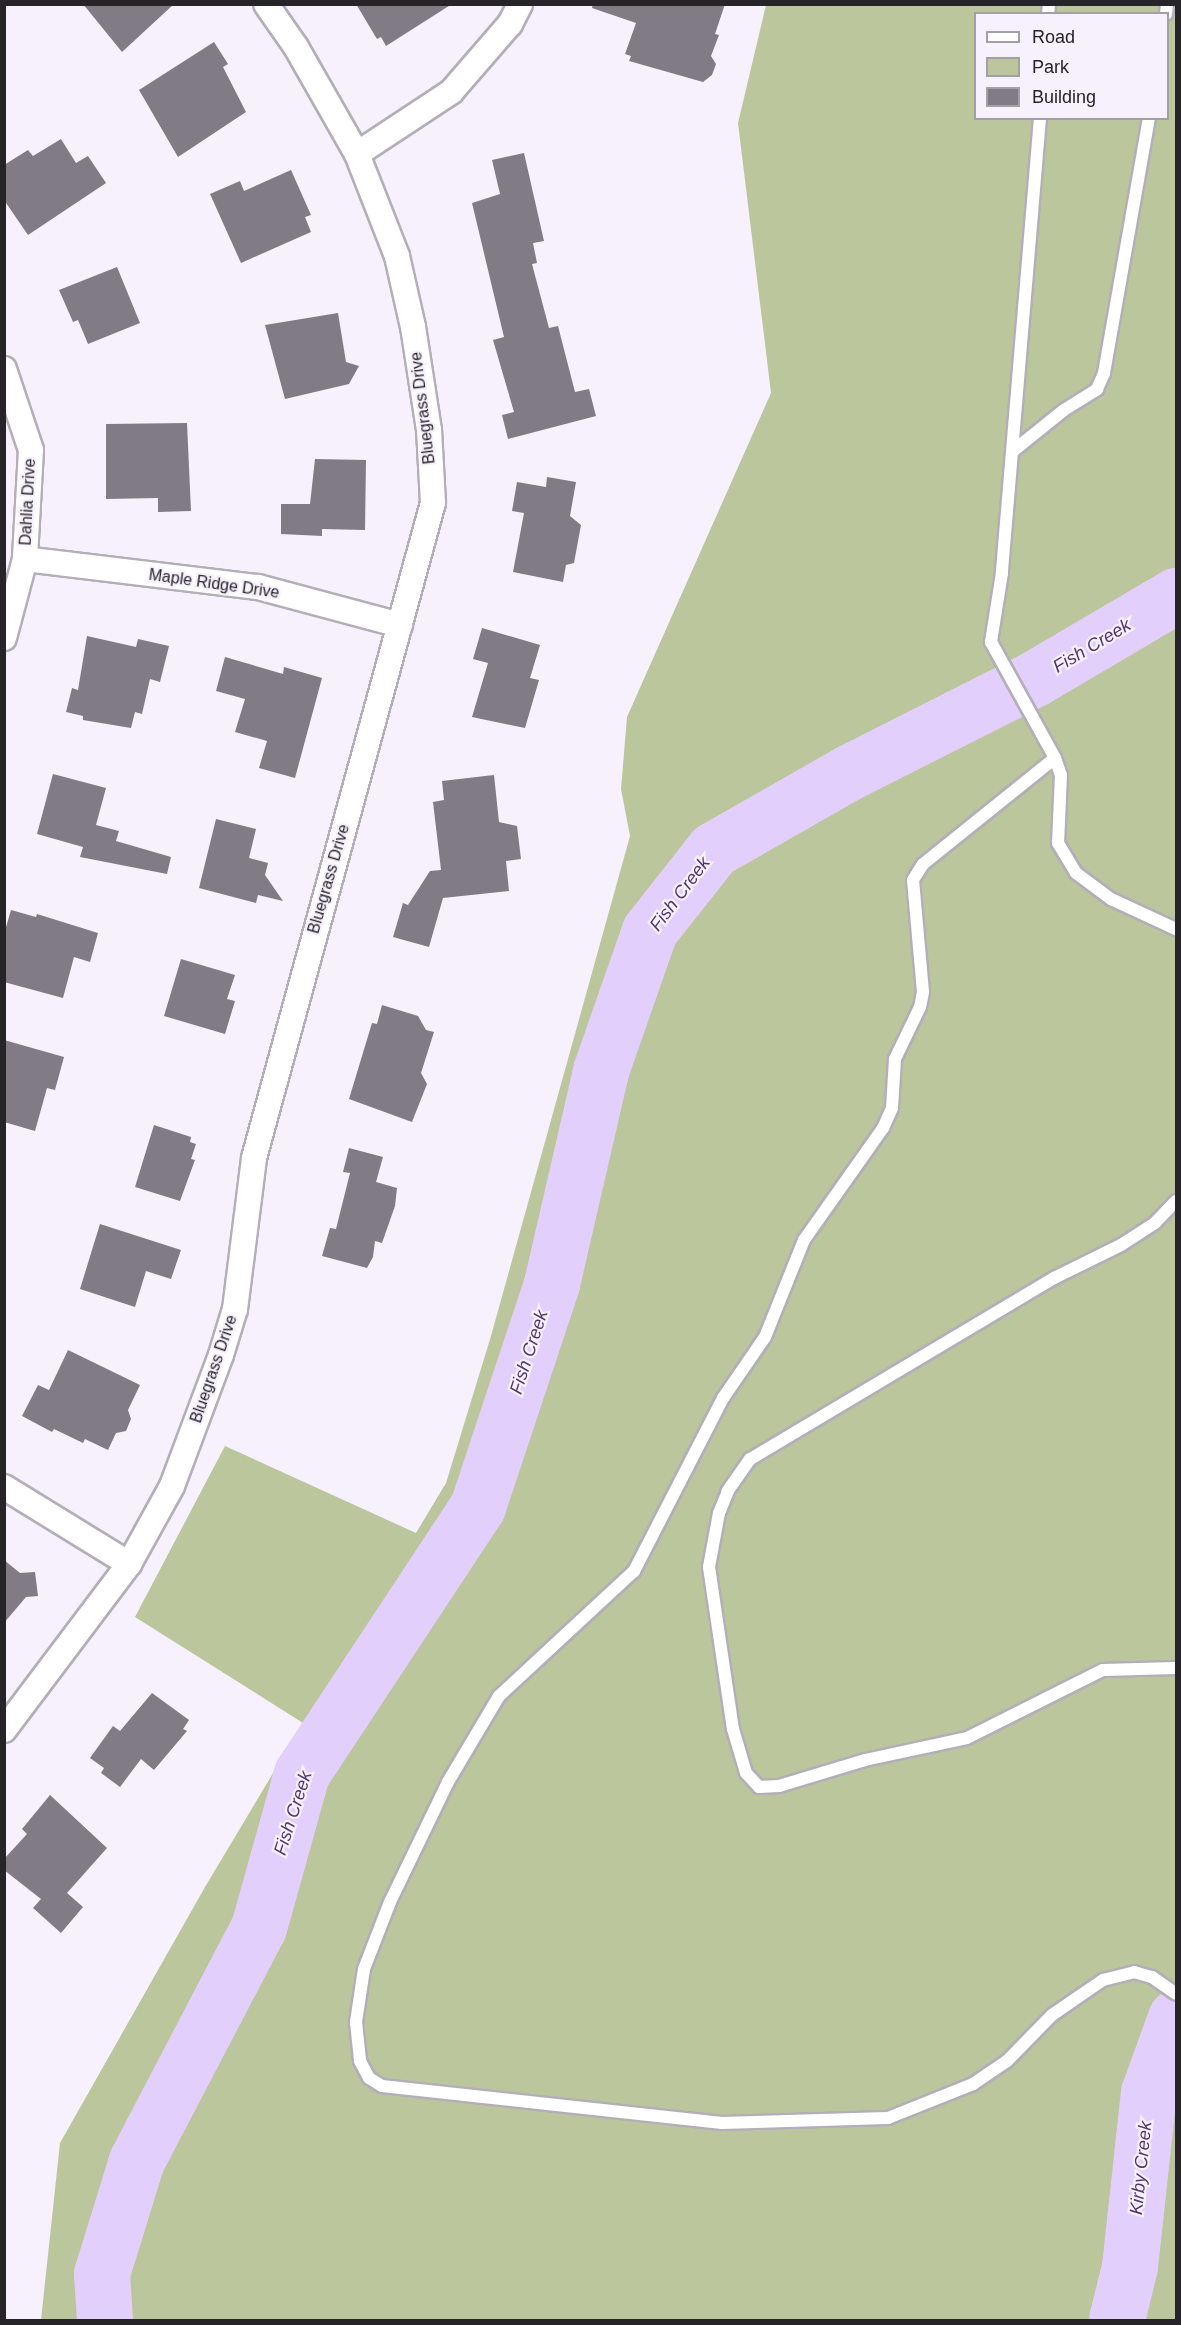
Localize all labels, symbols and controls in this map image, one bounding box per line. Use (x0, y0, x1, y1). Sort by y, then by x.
legend (974, 12, 1169, 120)
text: Road (1032, 27, 1075, 47)
text: Park (1032, 57, 1069, 77)
text: Building (1032, 87, 1096, 107)
street label: Bluegrass Drive (407, 351, 439, 465)
street label: Dahlia Drive (16, 458, 40, 546)
street label: Maple Ridge Drive (147, 565, 281, 603)
water label: Fish Creek (1049, 614, 1135, 678)
street label: Bluegrass Drive (304, 822, 354, 936)
water label: Fish Creek (645, 853, 715, 935)
water label: Fish Creek (505, 1307, 553, 1397)
street label: Bluegrass Drive (187, 1312, 241, 1426)
water label: Fish Creek (269, 1768, 317, 1858)
water label: Kirby Creek (1125, 2120, 1157, 2216)

